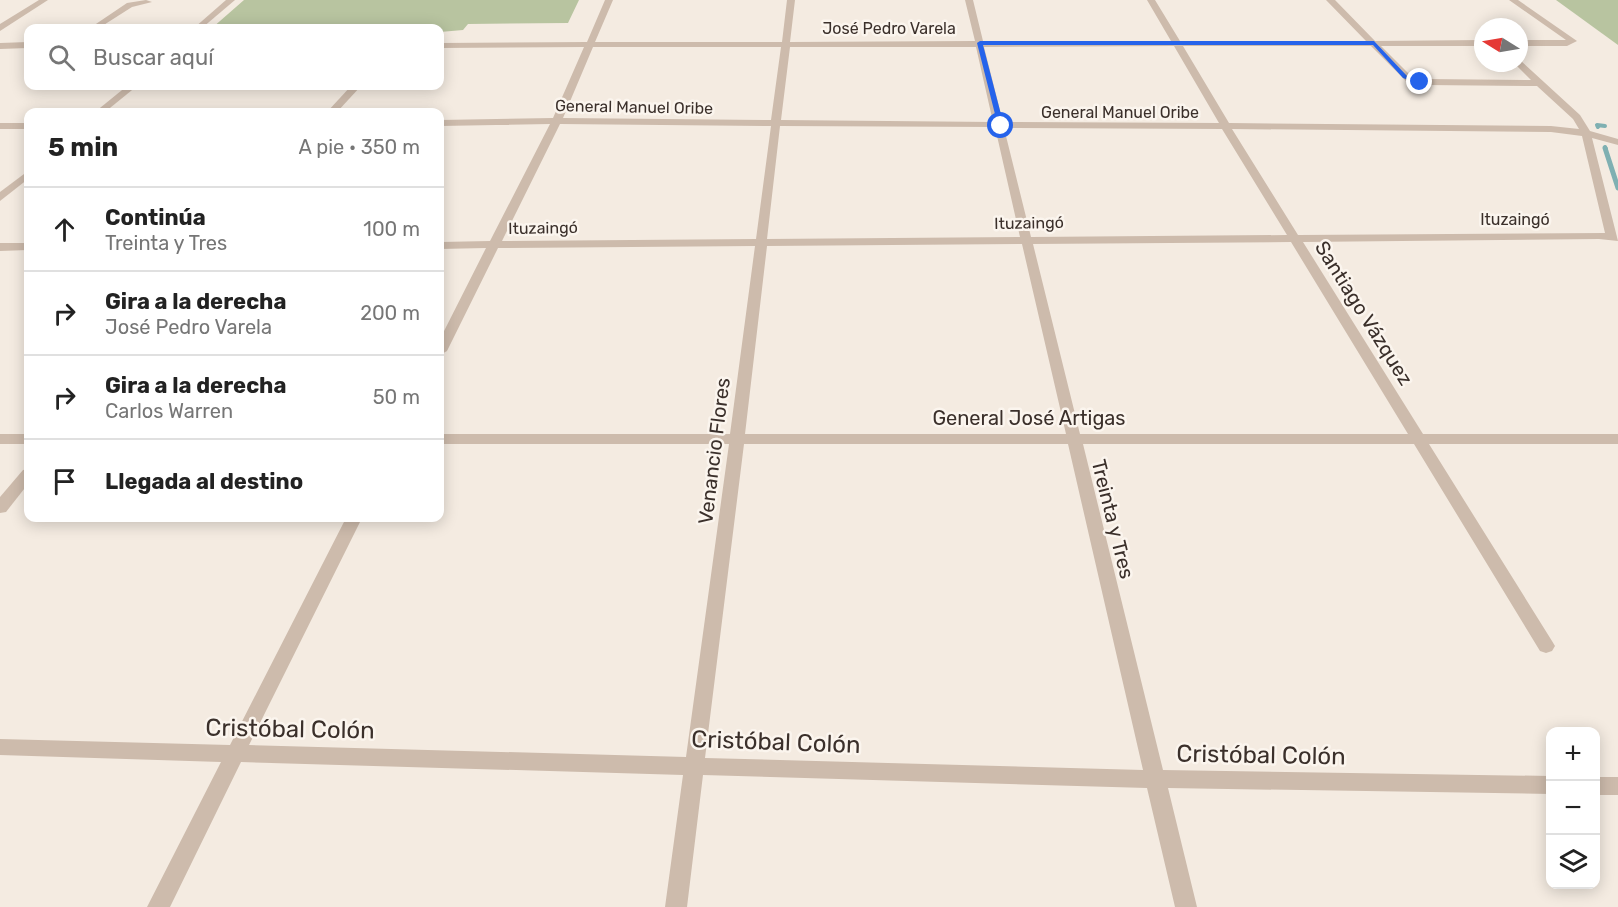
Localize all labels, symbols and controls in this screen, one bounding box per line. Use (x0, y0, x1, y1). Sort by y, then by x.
north arrow (1474, 18, 1528, 72)
street label: José Pedro Varela (822, 19, 956, 38)
search box (24, 24, 444, 90)
icon: search (45, 41, 78, 74)
text: Buscar aquí (93, 44, 214, 71)
route end (1406, 68, 1432, 94)
street label: General Manuel Oribe (555, 96, 713, 118)
street label: General Manuel Oribe (1041, 103, 1199, 122)
route start (987, 112, 1013, 138)
text: 5 min (48, 132, 118, 163)
text: A pie · 350 m (299, 135, 420, 159)
text: Continúa (105, 204, 206, 231)
street label: Ituzaingó (1480, 210, 1550, 229)
icon: ahead (48, 213, 81, 246)
street label: Ituzaingó (994, 213, 1064, 233)
text: 100 m (363, 217, 420, 241)
street label: Ituzaingó (508, 218, 578, 238)
text: Treinta y Tres (105, 231, 227, 255)
street label: Santiago Vázquez (1310, 237, 1418, 389)
text: Gira a la derecha (105, 288, 286, 315)
icon: right (48, 297, 81, 330)
text: 200 m (360, 301, 420, 325)
text: José Pedro Varela (105, 315, 272, 339)
text: Gira a la derecha (105, 372, 286, 399)
street label: Venancio Flores (693, 376, 735, 526)
icon: right (48, 381, 81, 414)
text: 50 m (373, 385, 420, 409)
text: Carlos Warren (105, 399, 233, 423)
street label: General José Artigas (932, 406, 1126, 430)
street label: Treinta y Tres (1087, 457, 1139, 581)
icon: arrive (48, 465, 81, 498)
text: Llegada al destino (105, 468, 303, 495)
street label: Cristóbal Colón (205, 714, 375, 744)
street label: Cristóbal Colón (691, 725, 861, 759)
map controls (1546, 727, 1600, 889)
button: + (1546, 727, 1600, 781)
street label: Cristóbal Colón (1176, 740, 1346, 770)
button: − (1546, 781, 1600, 835)
button: layers (1546, 835, 1600, 889)

